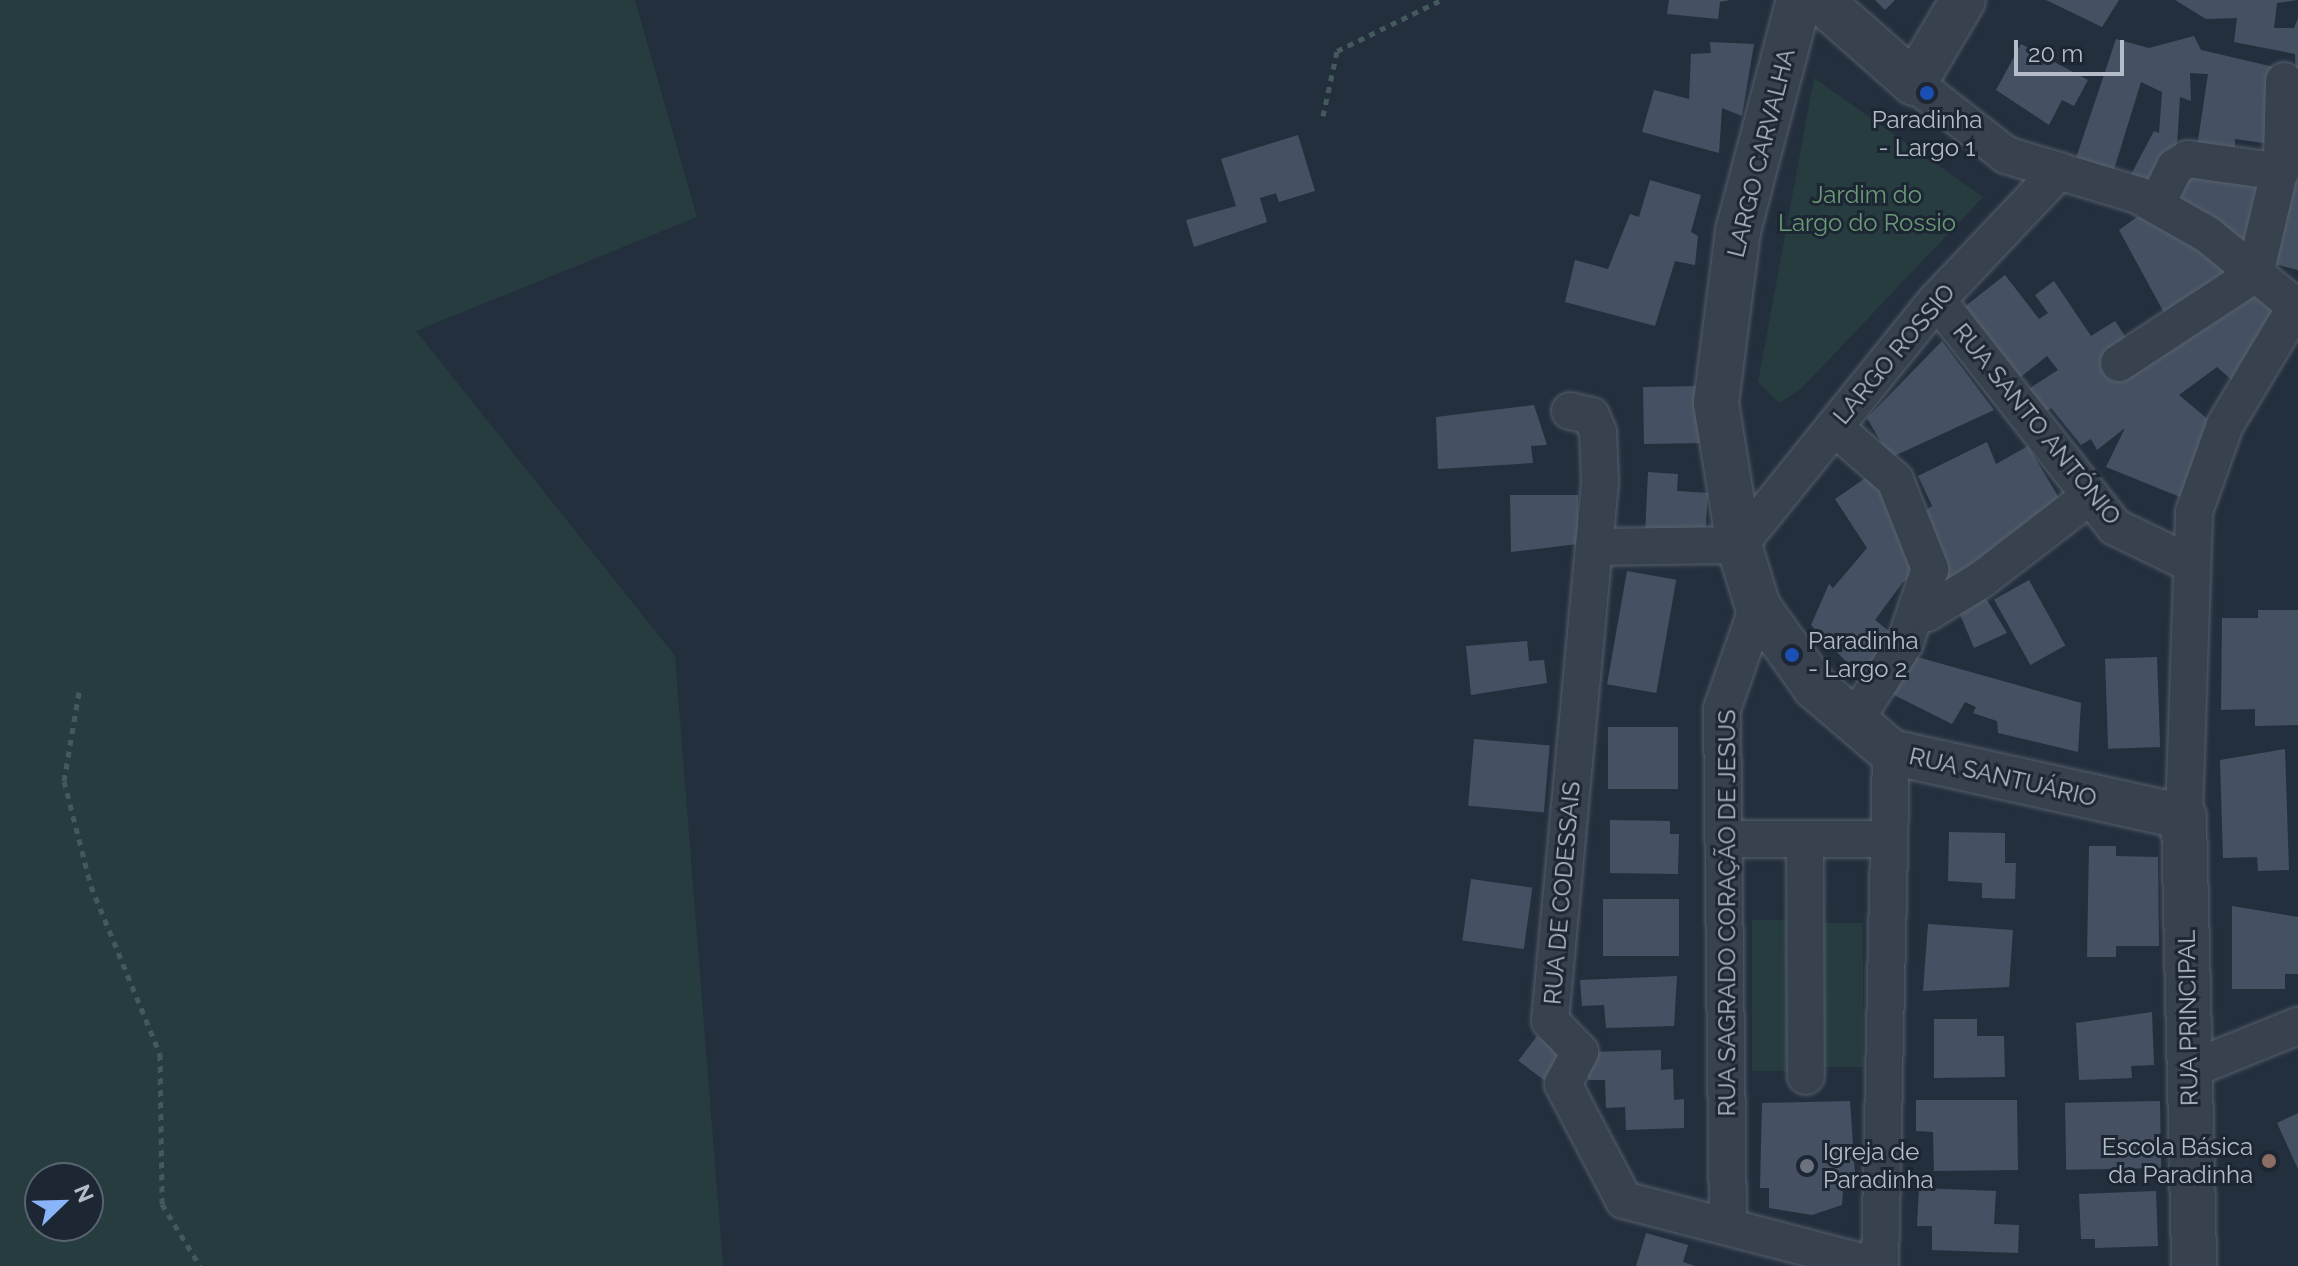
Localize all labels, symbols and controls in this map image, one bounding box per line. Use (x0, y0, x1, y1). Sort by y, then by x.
scale bar (2018, 24, 2128, 74)
text: 20 m (2028, 39, 2083, 68)
street label: LARGO CARVALHA (1721, 46, 1801, 260)
marker: Paradinha - Largo 1 (1918, 84, 1936, 102)
place label: Paradinha - Largo 1 (1872, 106, 1982, 162)
park label: Jardim do Largo do Rossio (1778, 181, 1956, 237)
street label: LARGO ROSSIO (1827, 278, 1961, 430)
street label: RUA SANTO ANTÓNIO (1947, 317, 2127, 531)
place label: Paradinha - Largo 2 (1808, 627, 1919, 683)
marker: Paradinha - Largo 2 (1783, 646, 1801, 664)
street label: RUA SAGRADO CORAÇÃO DE JESUS (1713, 709, 1741, 1117)
street label: RUA SANTUÁRIO (1906, 741, 2100, 813)
street label: RUA DE CODESSAIS (1538, 780, 1586, 1006)
street label: RUA PRINCIPAL (2172, 929, 2204, 1107)
place label: Escola Básica da Paradinha (2102, 1133, 2253, 1189)
place label: Igreja de Paradinha (1823, 1138, 1934, 1194)
marker: Escola Básica da Paradinha (2260, 1152, 2278, 1170)
marker: Igreja de Paradinha (1798, 1157, 1816, 1175)
north arrow (24, 1162, 104, 1242)
text: N (69, 1181, 99, 1206)

